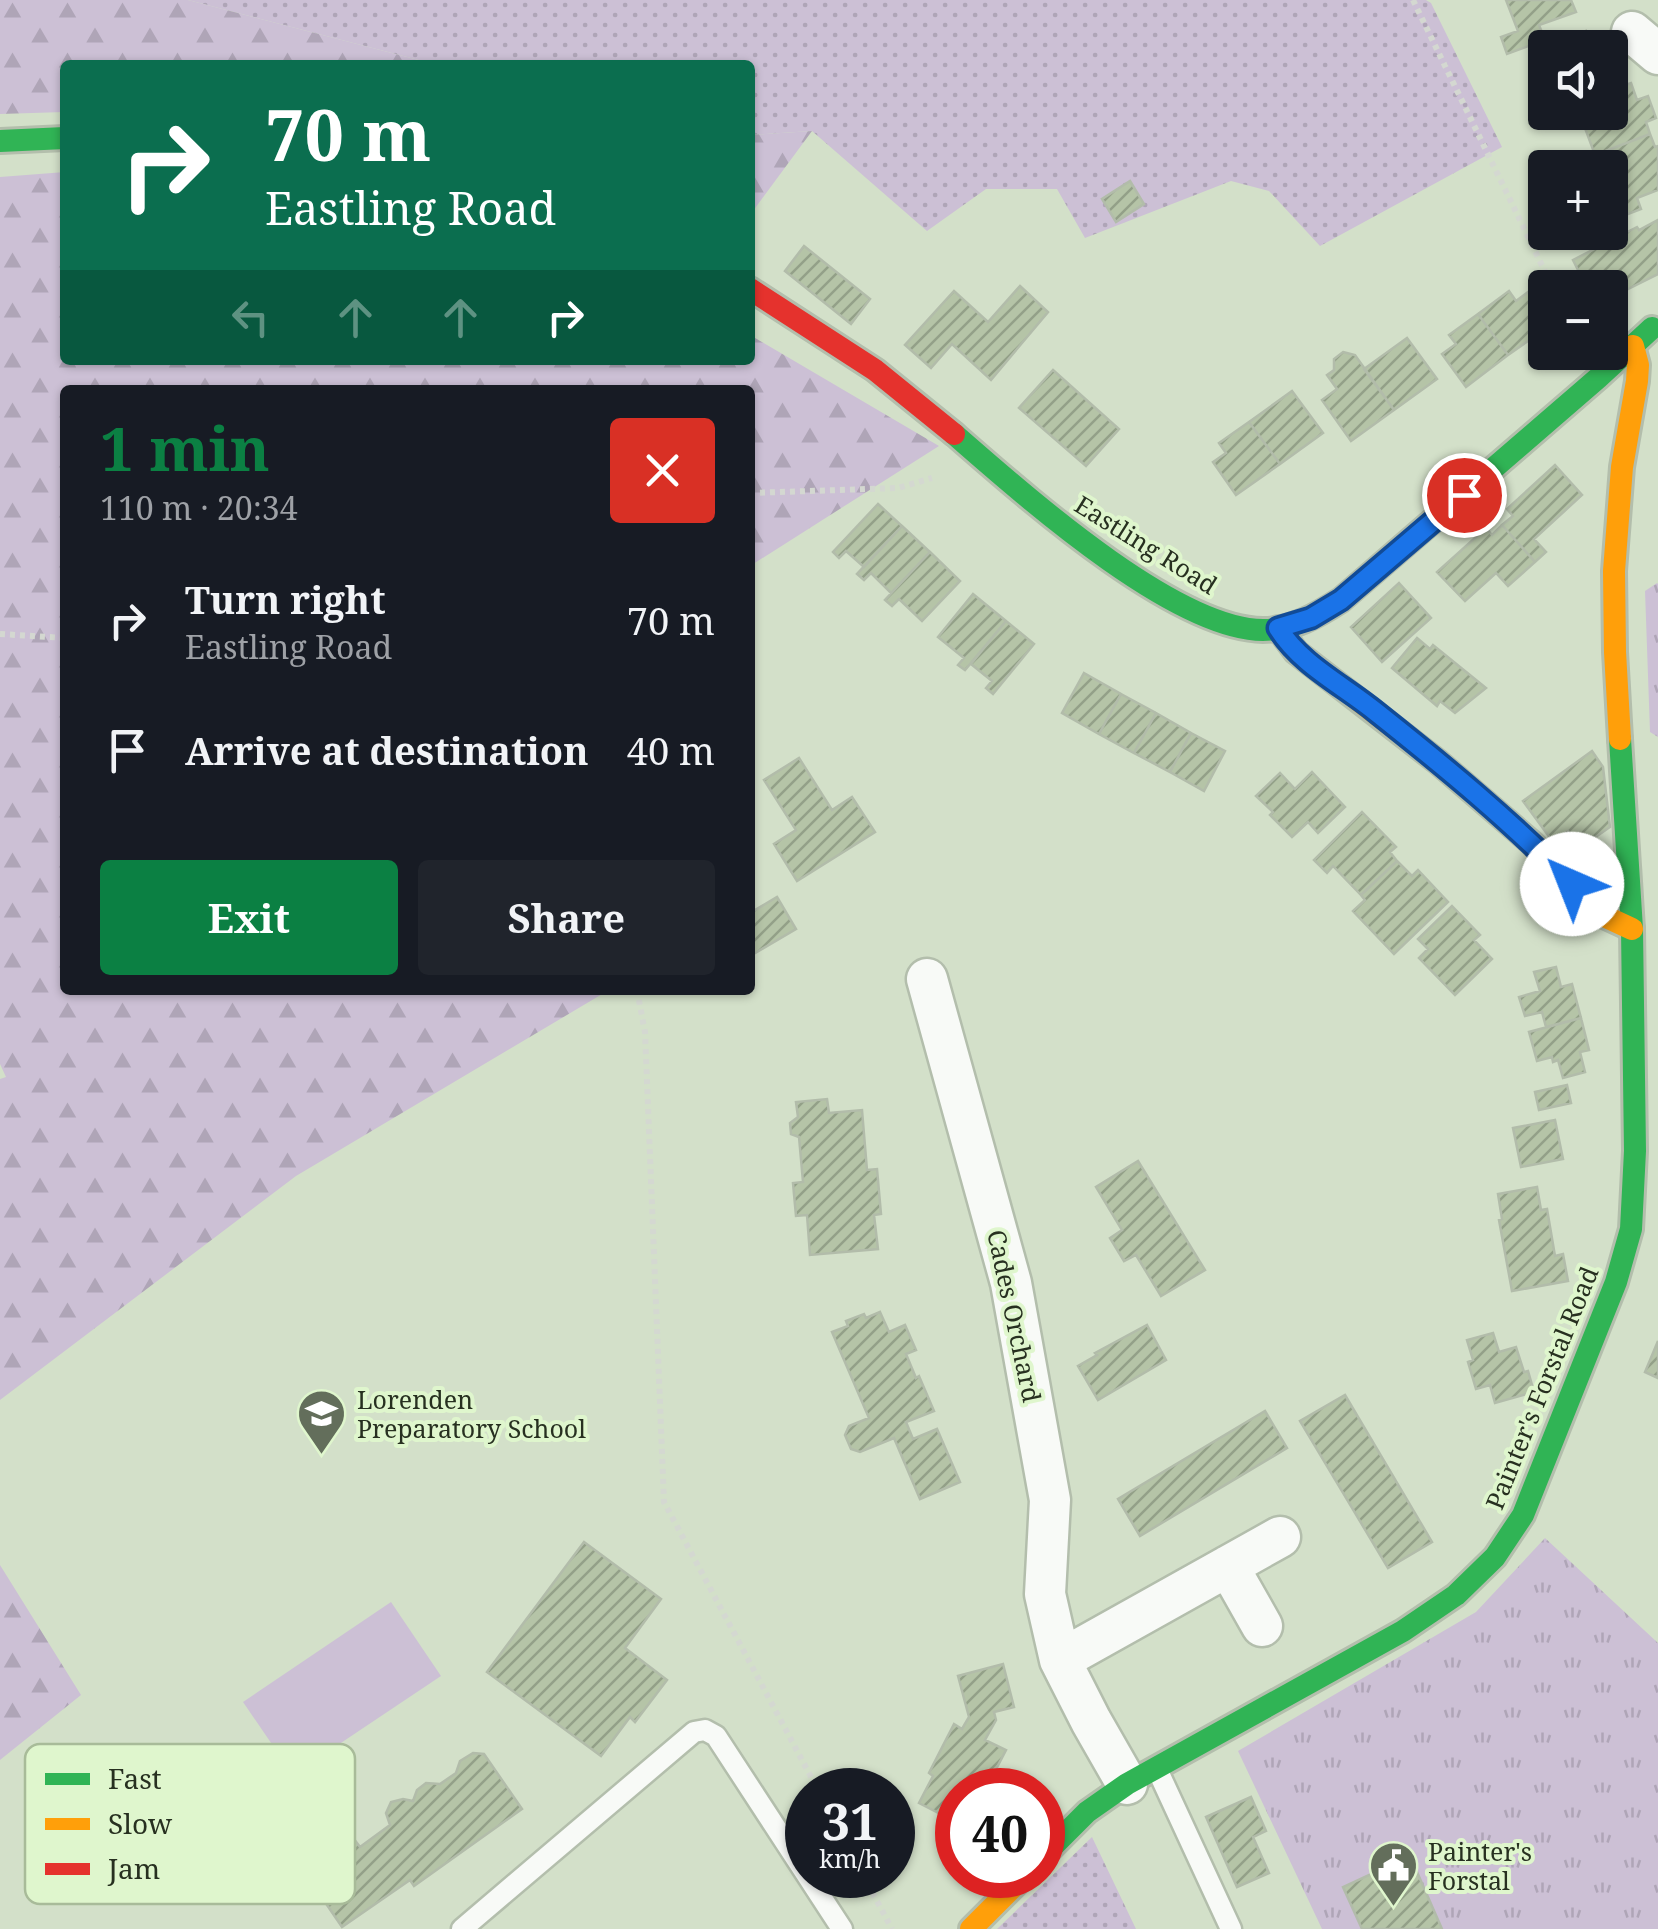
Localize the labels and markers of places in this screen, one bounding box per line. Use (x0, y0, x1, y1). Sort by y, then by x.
pin (1422, 453, 1507, 538)
place label: Lorenden Preparatory School (357, 1382, 586, 1445)
school or university icon: Lorenden Preparatory School (296, 1388, 348, 1456)
place label: Painter's Forstal (1428, 1834, 1532, 1897)
public building icon: Painter's Forstal (1367, 1840, 1419, 1908)

